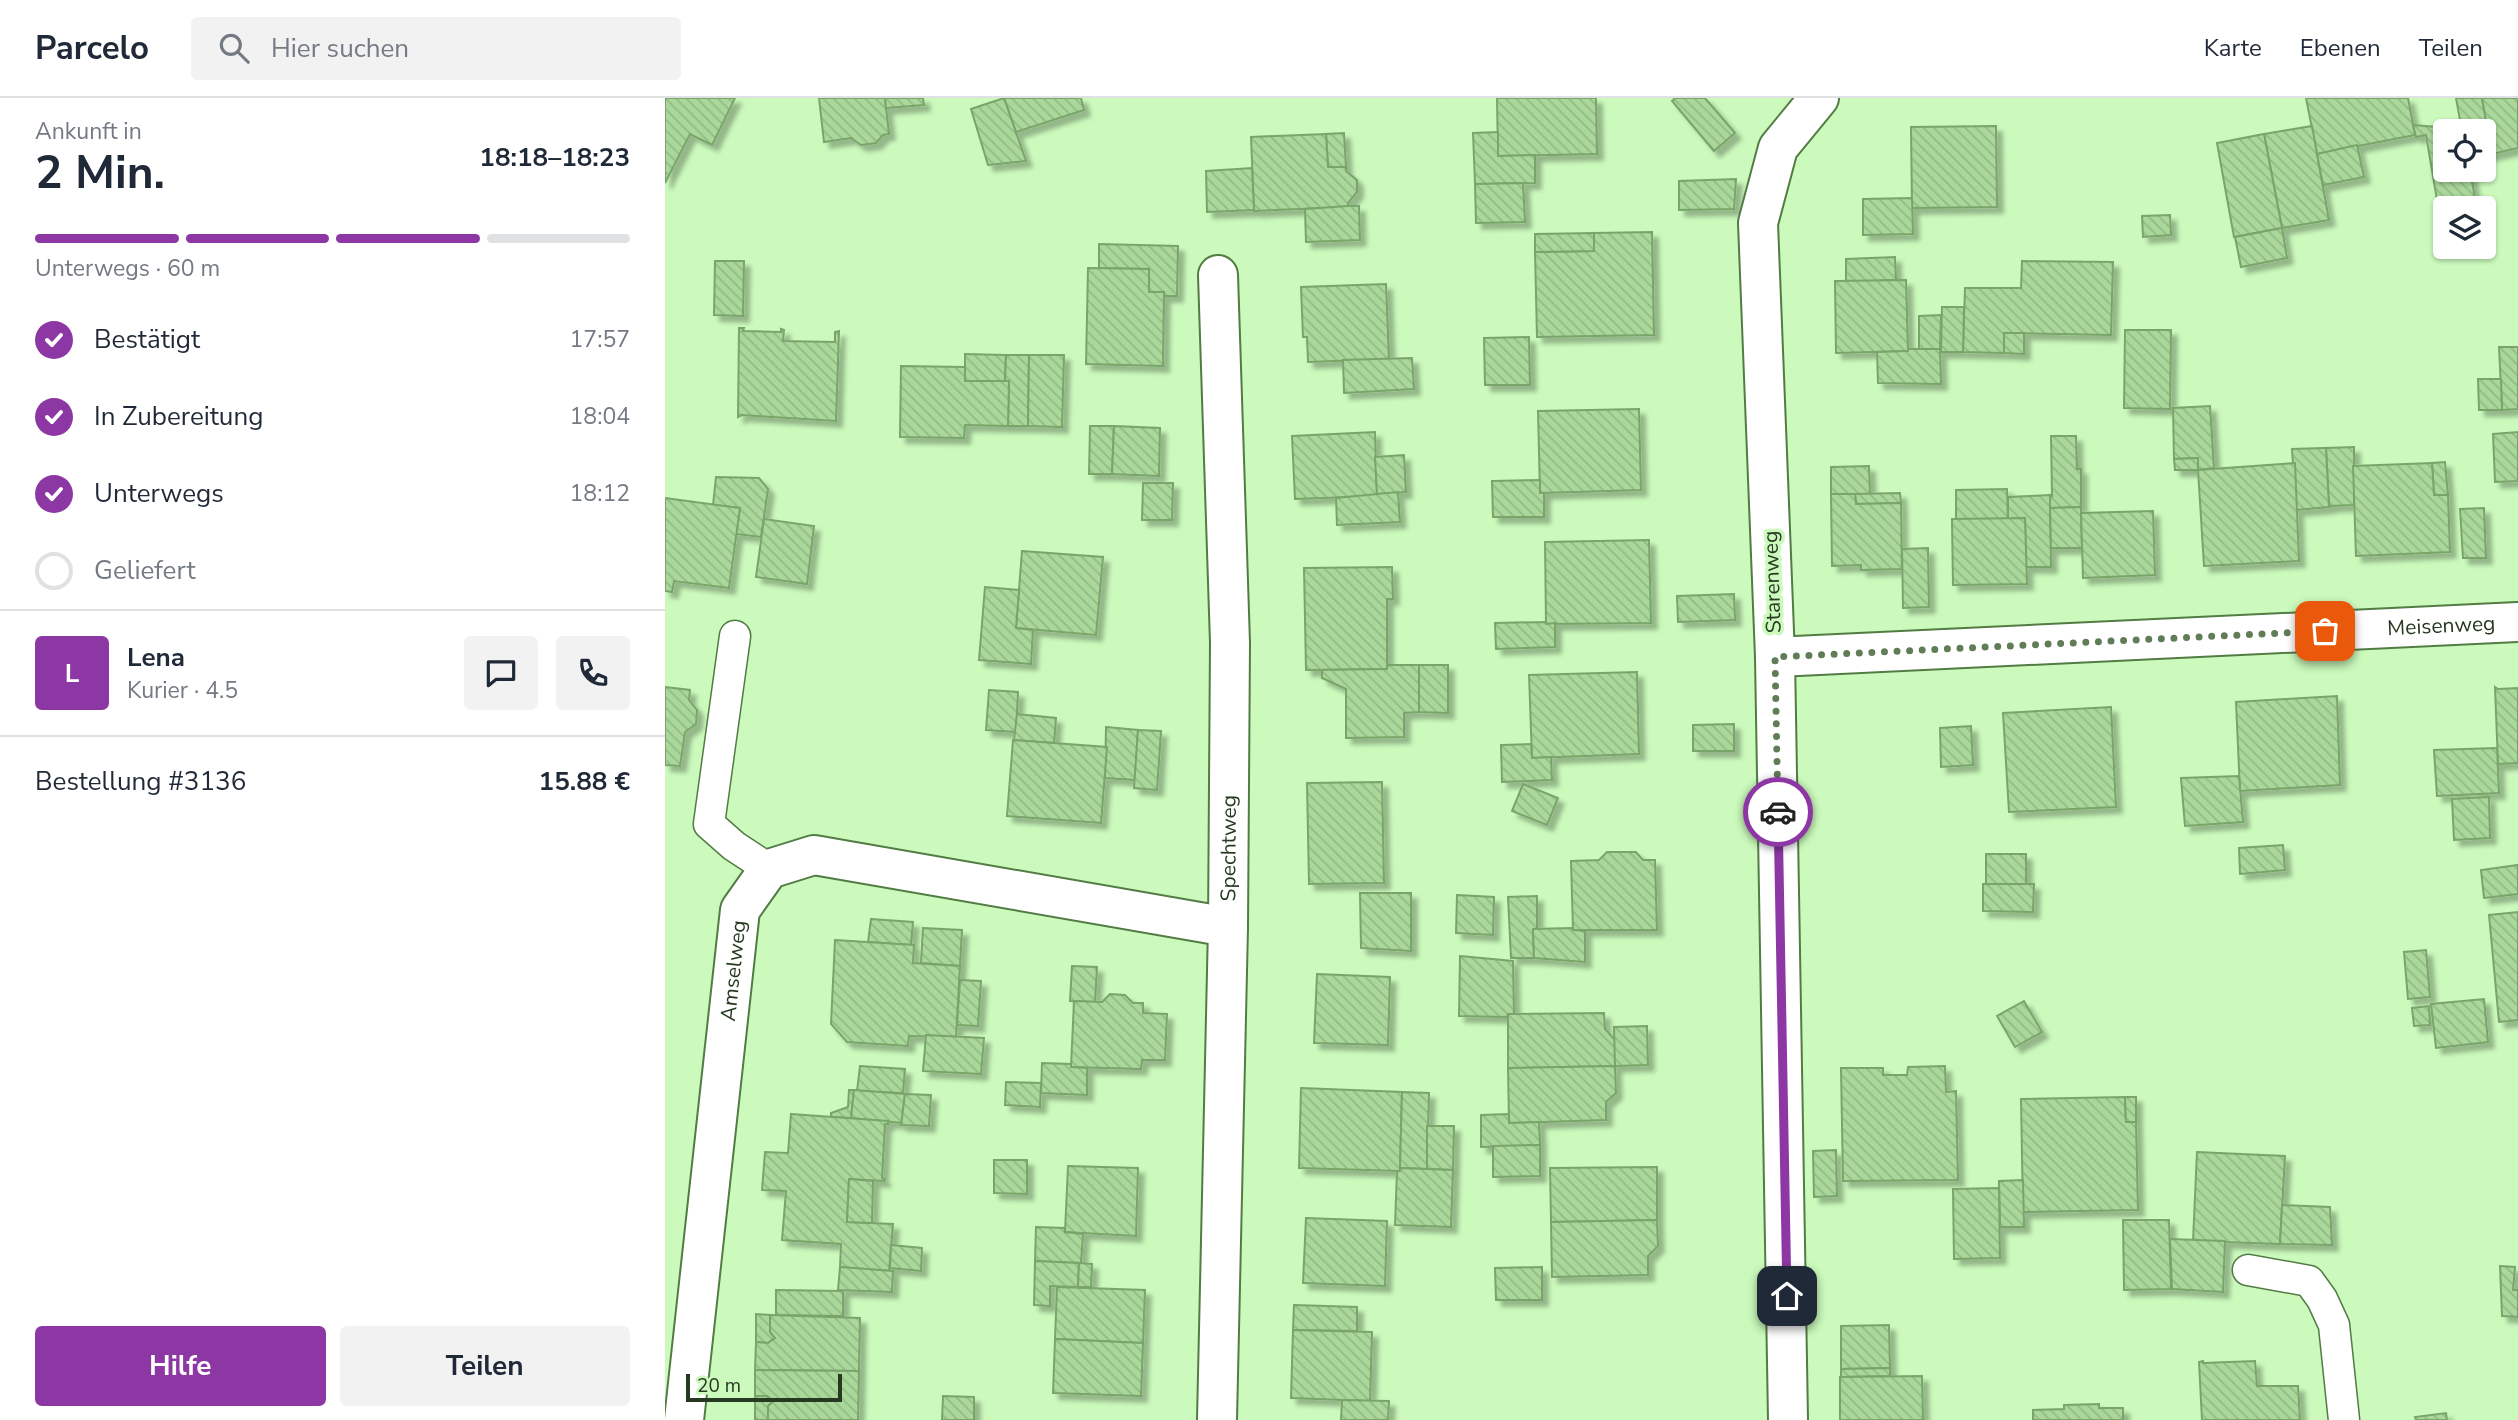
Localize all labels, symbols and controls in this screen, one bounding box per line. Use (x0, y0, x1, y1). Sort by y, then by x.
search box (191, 17, 681, 80)
text: Parcelo (35, 26, 149, 71)
icon: search (215, 29, 253, 67)
text: Hier suchen (271, 31, 409, 66)
text: Karte (2204, 32, 2262, 64)
text: Ebenen (2300, 32, 2381, 64)
text: Teilen (2419, 32, 2483, 64)
text: Ankunft in (35, 116, 142, 147)
map controls (2433, 119, 2496, 259)
button: locate (2433, 119, 2496, 182)
text: 18:18–18:23 (479, 140, 630, 175)
text: 2 Min. (35, 141, 165, 204)
button: layers (2433, 196, 2496, 259)
text: Unterwegs · 60 m (35, 253, 220, 284)
icon: check (35, 321, 73, 359)
text: Bestätigt (94, 322, 200, 357)
text: 17:57 (570, 324, 630, 355)
icon: check (35, 398, 73, 436)
text: In Zubereitung (94, 399, 263, 434)
text: 18:04 (570, 401, 630, 432)
icon: check (35, 475, 73, 513)
text: Unterwegs (94, 476, 224, 511)
text: 18:12 (570, 478, 630, 509)
street label: Starenweg (1756, 530, 1788, 634)
text: Geliefert (94, 553, 195, 588)
pin (2295, 601, 2355, 661)
street label: Meisenweg (2387, 609, 2496, 642)
icon: bag (2306, 612, 2344, 650)
button: chat (464, 636, 538, 710)
button: phone (556, 636, 630, 710)
text: Lena (127, 640, 185, 675)
text: L (65, 656, 79, 691)
text: Kurier · 4.5 (127, 675, 238, 706)
text: Bestellung #3136 (35, 764, 246, 799)
text: 15.88 € (539, 764, 630, 799)
courier (1743, 777, 1813, 847)
icon: car (1759, 793, 1797, 831)
street label: Spechtweg (1214, 795, 1243, 901)
street label: Amselweg (714, 919, 753, 1023)
pin (1757, 1266, 1817, 1326)
icon: home (1768, 1277, 1806, 1315)
button: Hilfe (35, 1326, 326, 1406)
button: Teilen (340, 1326, 630, 1406)
scale bar (686, 1371, 842, 1403)
text: 20 m (697, 1373, 741, 1399)

